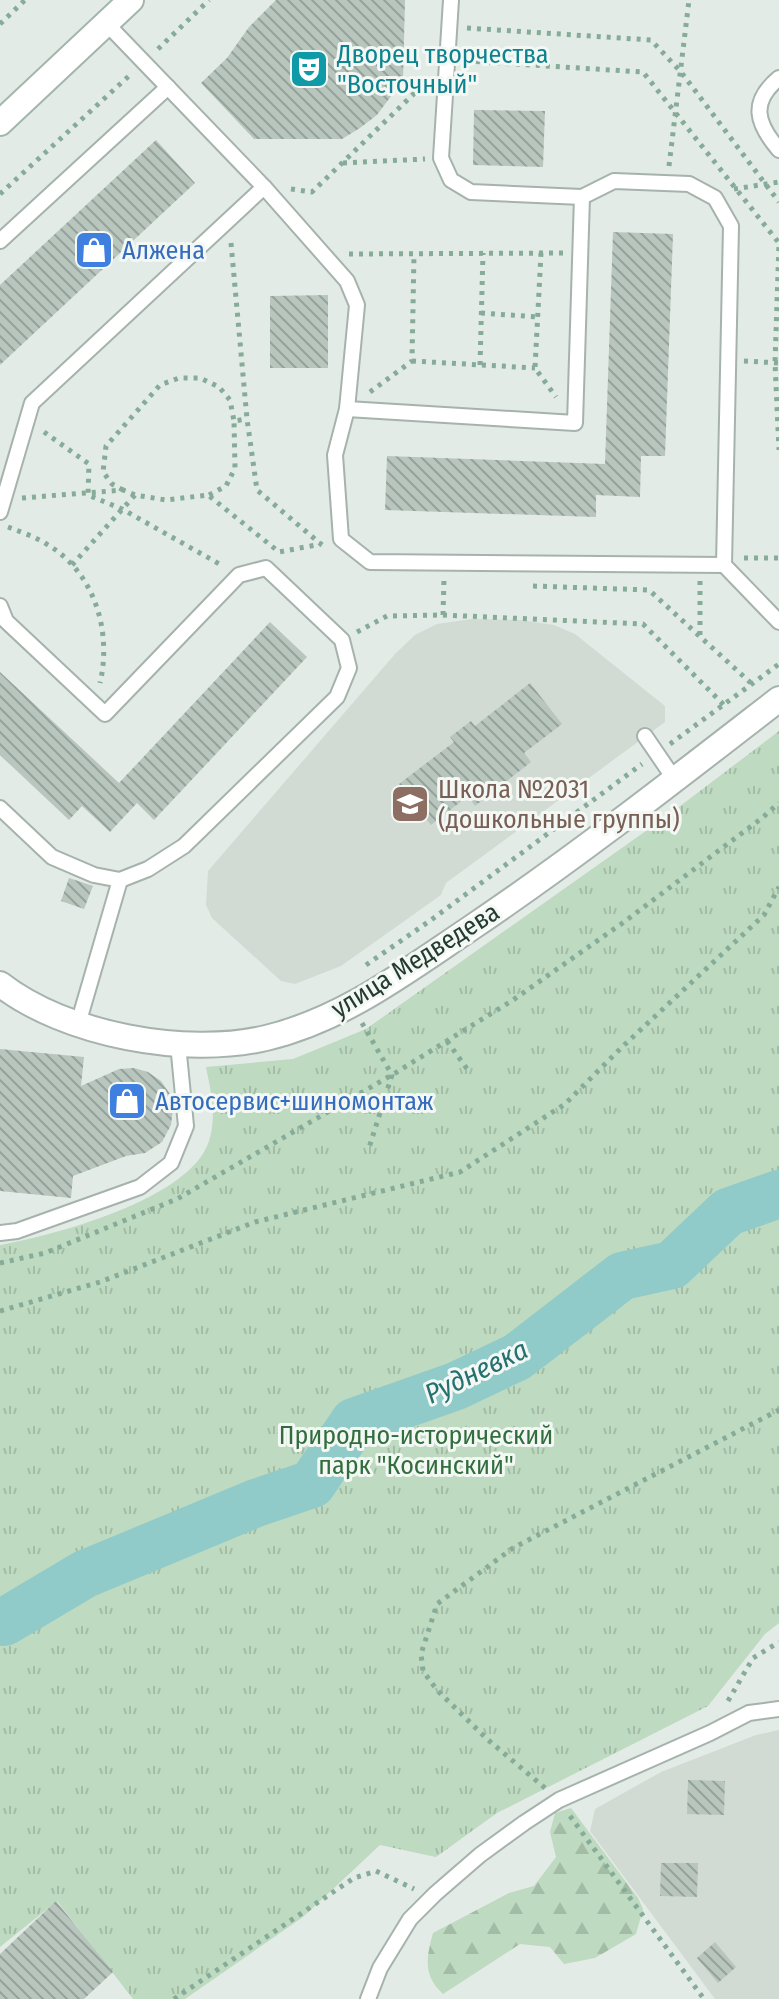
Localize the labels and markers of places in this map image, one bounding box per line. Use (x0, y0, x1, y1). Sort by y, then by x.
place label: Дворец творчества "Восточный" (336, 39, 549, 100)
theatre icon: Дворец творчества "Восточный" (288, 48, 330, 90)
shop icon: Алжена (73, 229, 115, 271)
place label: Алжена (122, 235, 205, 266)
place label: Школа №2031 (дошкольные группы) (438, 774, 680, 835)
school or university icon: Школа №2031 (дошкольные группы) (389, 783, 431, 825)
shop icon: Автосервис+шиномонтаж (106, 1080, 148, 1122)
place label: Автосервис+шиномонтаж (155, 1086, 434, 1117)

